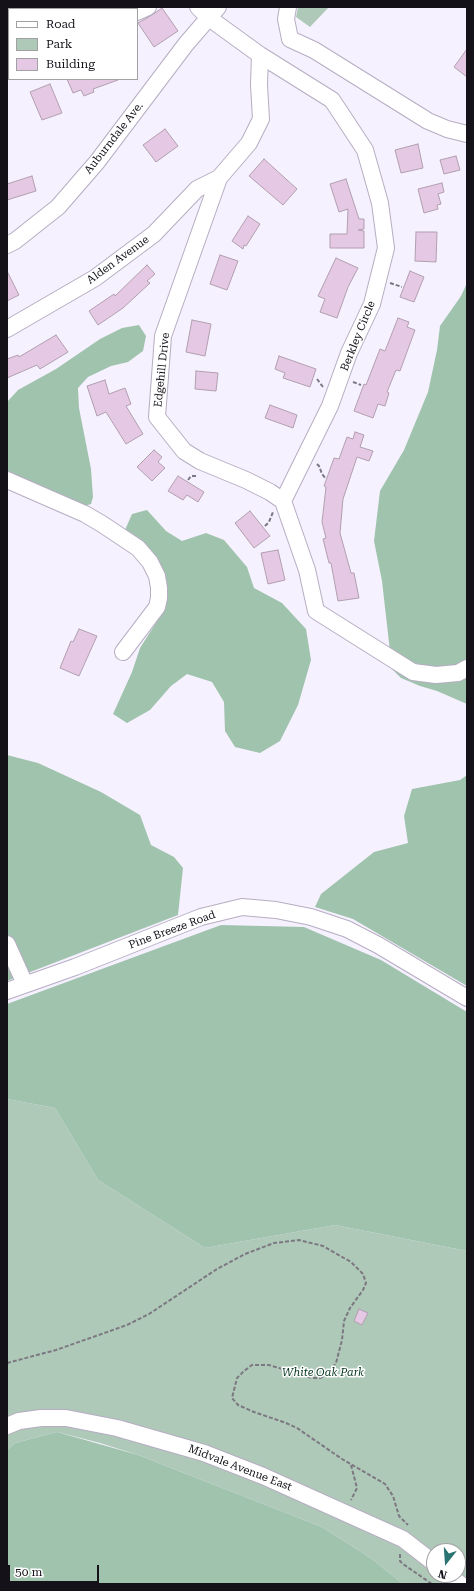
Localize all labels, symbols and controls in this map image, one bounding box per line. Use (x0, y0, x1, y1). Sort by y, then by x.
legend (8, 8, 138, 80)
text: Road (46, 17, 75, 31)
text: Park (46, 37, 72, 51)
text: Building (46, 57, 95, 71)
street label: Auburndale Ave. (82, 99, 146, 177)
street label: Alden Avenue (84, 233, 152, 287)
street label: Berkley Circle (338, 299, 378, 373)
street label: Edgehill Drive (152, 332, 172, 408)
street label: Pine Breeze Road (127, 908, 217, 952)
park label: White Oak Park (282, 1366, 364, 1380)
street label: Midvale Avenue East (186, 1442, 294, 1494)
north arrow (426, 1543, 466, 1583)
scale bar (10, 1557, 101, 1583)
text: 50 m (15, 1565, 42, 1579)
text: N (437, 1567, 449, 1581)

